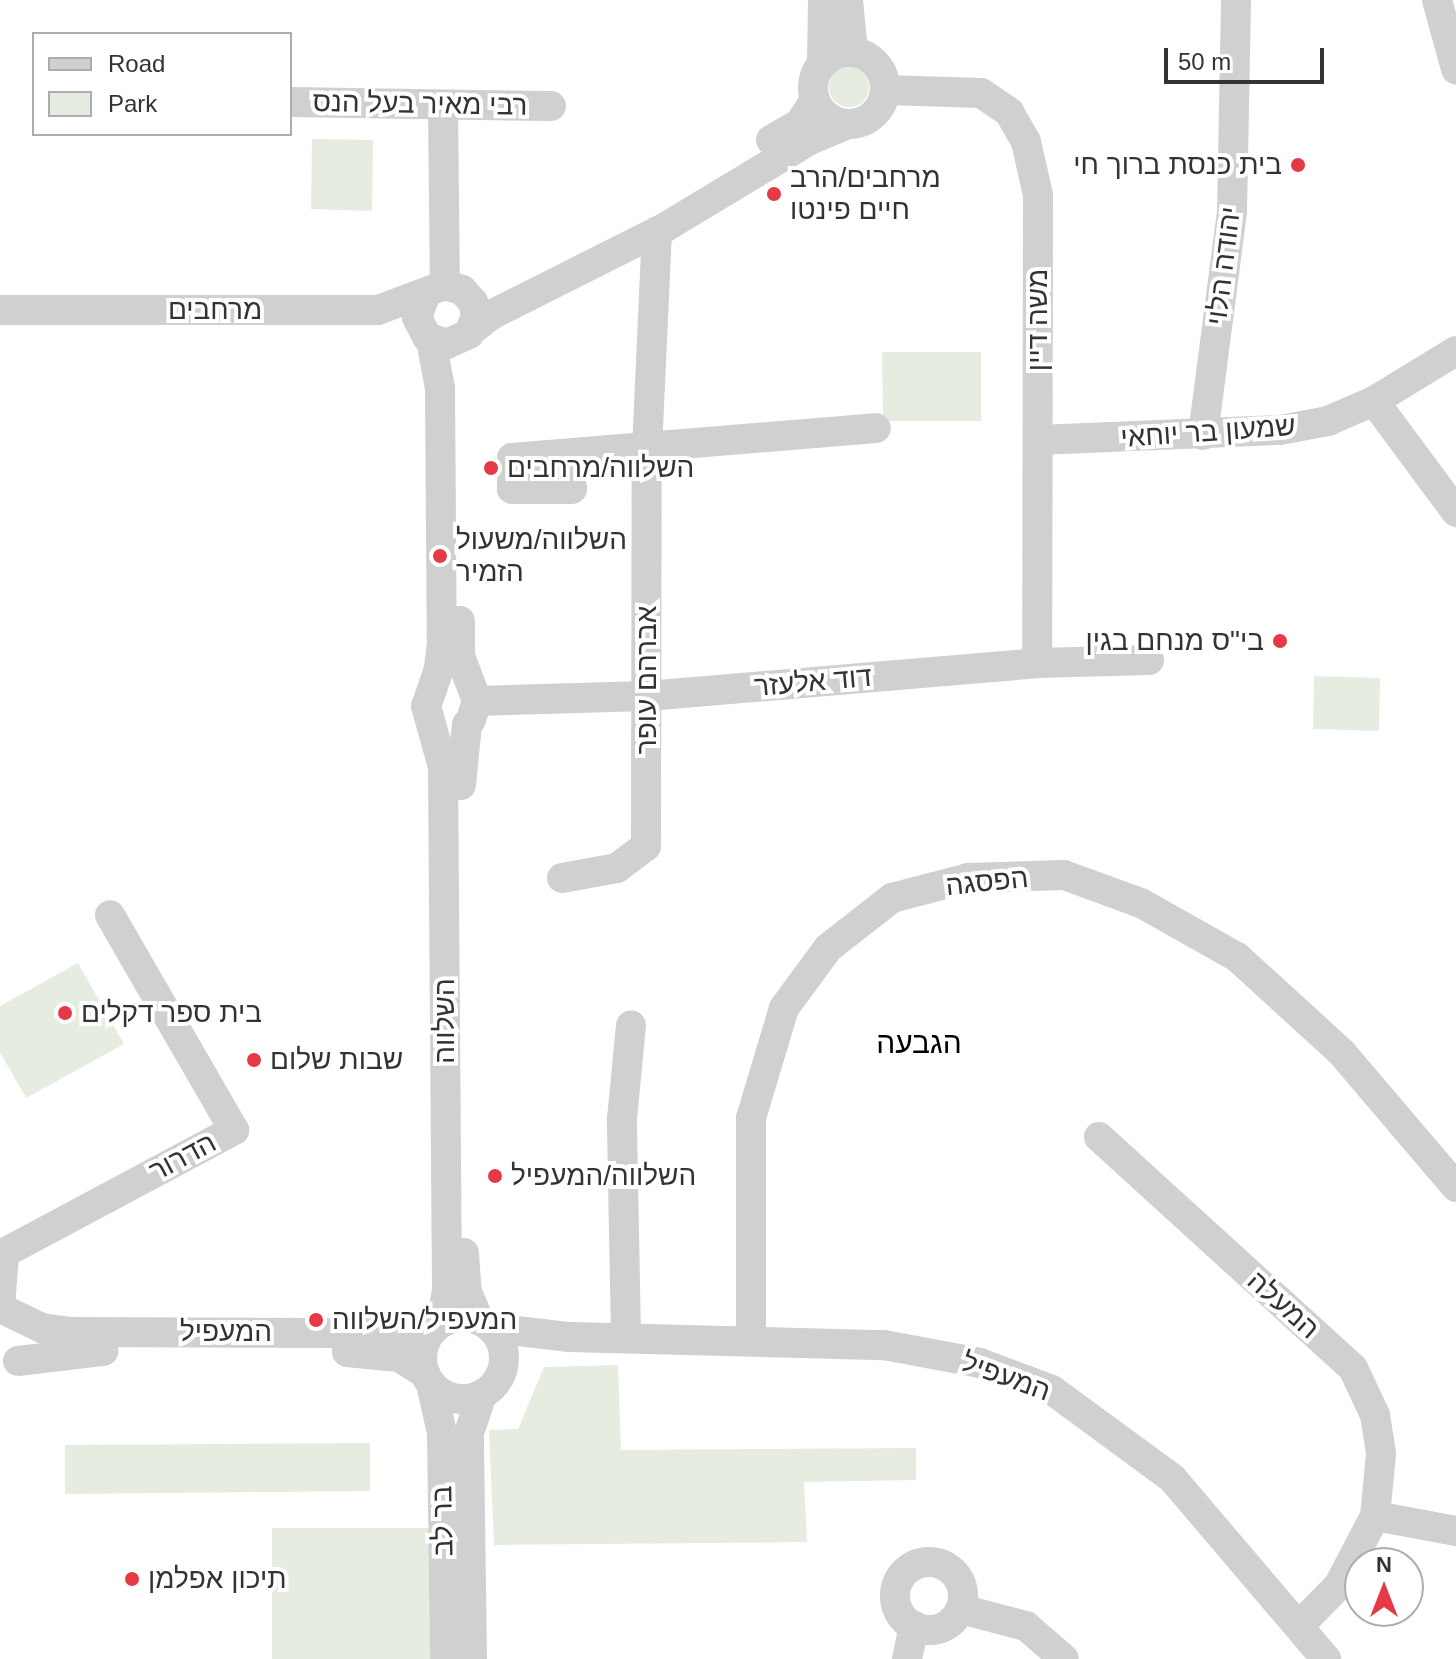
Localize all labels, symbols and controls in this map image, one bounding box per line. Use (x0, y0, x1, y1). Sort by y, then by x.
legend (32, 32, 292, 136)
scale bar (1168, 32, 1328, 82)
text: 50 m (1178, 48, 1231, 75)
text: Road (108, 50, 165, 77)
street label: רבי מאיר בעל הנס (312, 85, 528, 123)
text: Park (108, 90, 157, 117)
place label: בית כנסת ברוך חי (1073, 148, 1282, 182)
marker: בית כנסת ברוך חי (1289, 156, 1307, 174)
place label: מרחבים/הרב חיים פינטו (790, 161, 941, 227)
marker: מרחבים/הרב חיים פינטו (765, 185, 783, 203)
street label: יהודה הלוי (1200, 205, 1248, 327)
street label: משה דיין (1021, 269, 1055, 371)
street label: מרחבים (168, 293, 262, 327)
street label: שמעון בר יוחאי (1119, 409, 1297, 455)
place label: השלווה/מרחבים (507, 451, 694, 485)
marker: השלווה/מרחבים (482, 459, 500, 477)
place label: השלווה/משעול הזמיר (456, 523, 627, 589)
marker: השלווה/משעול הזמיר (431, 547, 449, 565)
street label: אברהם עופר (630, 606, 664, 754)
place label: בי"ס מנחם בגין (1085, 624, 1264, 658)
marker: בי"ס מנחם בגין (1271, 632, 1289, 650)
street label: דוד אלעזר (753, 660, 873, 704)
street label: הפסגה (944, 861, 1030, 903)
street label: השלווה (428, 978, 462, 1064)
place label: בית ספר דקלים (81, 996, 262, 1030)
marker: בית ספר דקלים (56, 1004, 74, 1022)
district label: הגבעה (876, 1025, 962, 1061)
place label: שבות שלום (270, 1043, 403, 1077)
marker: שבות שלום (245, 1051, 263, 1069)
street label: הדרור (144, 1126, 222, 1188)
place label: השלווה/המעפיל (511, 1159, 696, 1193)
marker: השלווה/המעפיל (486, 1167, 504, 1185)
street label: המעלה (1240, 1264, 1326, 1346)
place label: המעפיל/השלווה (332, 1303, 517, 1337)
marker: המעפיל/השלווה (307, 1311, 325, 1329)
street label: המעפיל (180, 1315, 272, 1349)
street label: המעפיל (957, 1345, 1055, 1409)
street label: בר לב (426, 1485, 460, 1557)
north arrow (1344, 1547, 1424, 1627)
text: N (1376, 1552, 1392, 1577)
place label: תיכון אפלמן (148, 1562, 287, 1596)
marker: תיכון אפלמן (123, 1570, 141, 1588)

